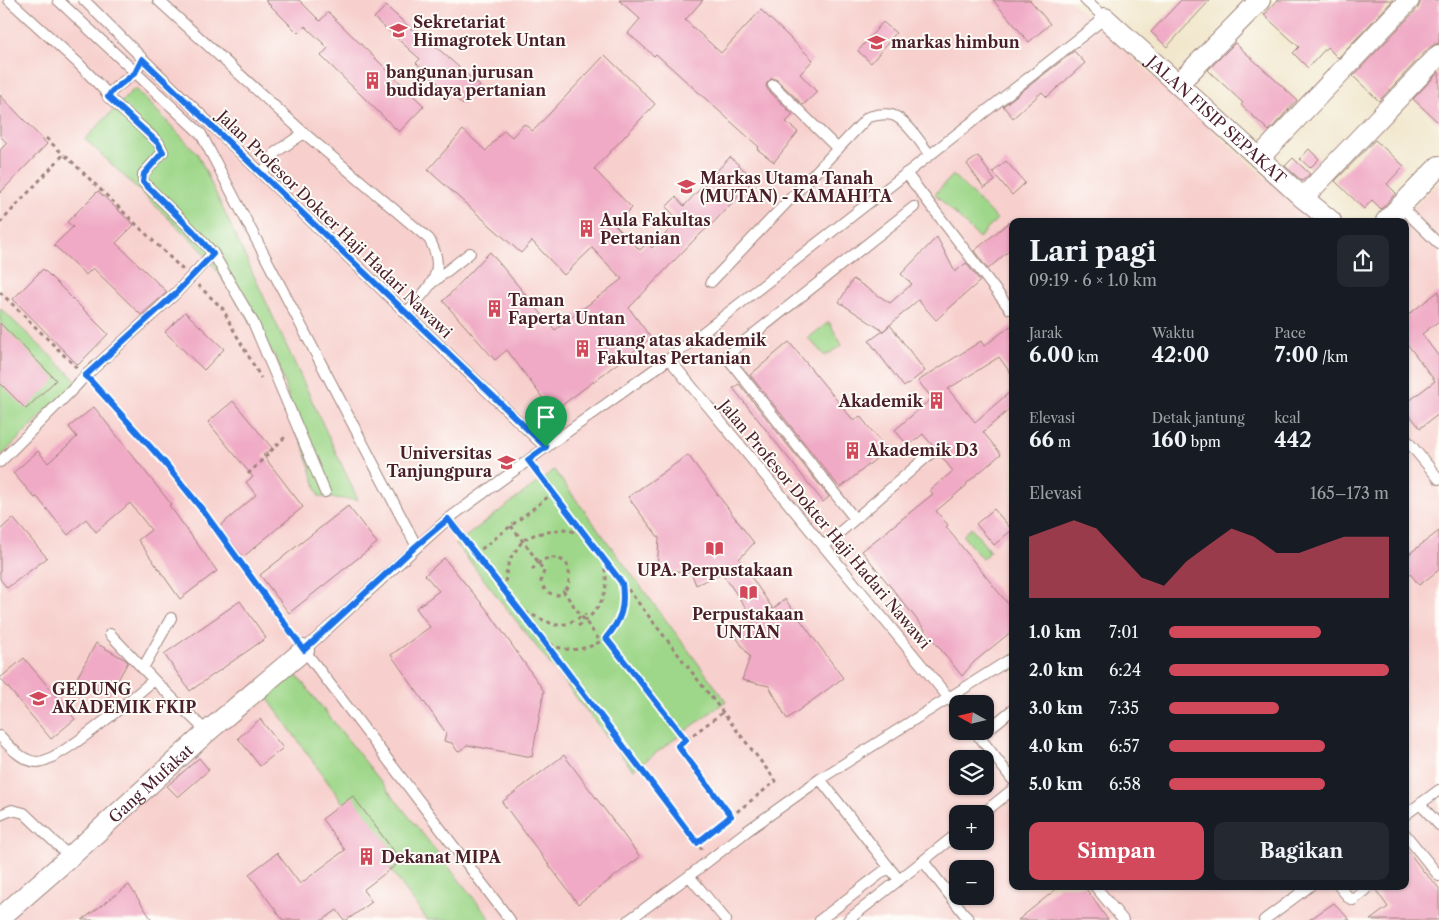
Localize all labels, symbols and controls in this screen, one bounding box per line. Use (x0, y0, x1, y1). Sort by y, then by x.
place label: Sekretariat Himagrotek Untan (413, 12, 566, 50)
school or university icon: Sekretariat Himagrotek Untan (389, 21, 409, 41)
school or university icon: markas himbun (867, 32, 887, 52)
place label: markas himbun (891, 32, 1020, 52)
street label: JALAN FISIP SEPAKAT (1141, 49, 1291, 188)
place label: bangunan jurusan budidaya pertanian (385, 62, 546, 100)
building icon: bangunan jurusan budidaya pertanian (362, 71, 382, 91)
street label: Jalan Profesor Dokter Haji Hadari Nawawi (211, 104, 457, 342)
place label: Markas Utama Tanah (MUTAN) - KAMAHITA (700, 168, 893, 206)
school or university icon: Markas Utama Tanah (MUTAN) - KAMAHITA (676, 177, 696, 197)
place label: Aula Fakultas Pertanian (599, 210, 711, 248)
building icon: Aula Fakultas Pertanian (576, 219, 596, 239)
text: Lari pagi (1029, 234, 1156, 268)
button: share (1337, 235, 1389, 287)
text: 09:19 · 6 × 1.0 km (1029, 270, 1157, 290)
place label: Taman Faperta Untan (508, 290, 625, 328)
building icon: Taman Faperta Untan (484, 299, 504, 319)
text: Jarak (1029, 324, 1062, 342)
text: Waktu (1152, 324, 1195, 342)
text: Pace (1274, 324, 1306, 342)
place label: ruang atas akademik Fakultas Pertanian (597, 330, 767, 368)
building icon: ruang atas akademik Fakultas Pertanian (573, 339, 593, 359)
text: 6.00 (1029, 342, 1074, 367)
text: 42:00 (1152, 342, 1210, 367)
text: 7:00 (1274, 342, 1318, 367)
text: km (1074, 348, 1099, 366)
text: /km (1318, 348, 1348, 366)
place label: Akademik (838, 391, 923, 411)
building icon: Akademik (927, 391, 947, 411)
street label: Jalan Profesor Dokter Haji Hadari Nawawi (713, 393, 935, 653)
pin (525, 396, 567, 447)
icon: arrive (532, 403, 560, 431)
text: Elevasi (1029, 409, 1075, 427)
text: Detak jantung (1152, 409, 1245, 427)
text: kcal (1274, 409, 1301, 427)
text: 66 (1029, 427, 1054, 452)
text: 160 (1152, 427, 1187, 452)
text: 442 (1274, 427, 1312, 452)
text: m (1054, 433, 1071, 451)
text: bpm (1187, 433, 1221, 451)
building icon: Akademik D3 (843, 440, 863, 460)
place label: Akademik D3 (866, 440, 978, 460)
place label: Universitas Tanjungpura (386, 443, 493, 481)
school or university icon: Universitas Tanjungpura (496, 452, 516, 472)
text: Elevasi (1029, 483, 1082, 503)
text: 165–173 m (1310, 483, 1389, 503)
library icon: UPA. Perpustakaan (705, 538, 725, 558)
place label: UPA. Perpustakaan (637, 560, 793, 580)
library icon: Perpustakaan UNTAN (738, 582, 758, 602)
place label: Perpustakaan UNTAN (692, 604, 804, 642)
text: 1.0 km (1029, 622, 1081, 642)
text: 7:01 (1109, 622, 1138, 642)
text: 2.0 km (1029, 660, 1083, 680)
text: 6:24 (1109, 660, 1141, 680)
place label: GEDUNG AKADEMIK FKIP (51, 679, 196, 717)
school or university icon: GEDUNG AKADEMIK FKIP (28, 688, 48, 708)
north arrow (949, 695, 994, 740)
map controls (949, 695, 994, 905)
text: 3.0 km (1029, 698, 1083, 718)
text: 7:35 (1109, 698, 1139, 718)
text: 4.0 km (1029, 736, 1083, 756)
text: 6:57 (1109, 736, 1139, 756)
street label: Gang Mufakat (104, 740, 197, 827)
button: layers (949, 750, 994, 795)
text: 5.0 km (1029, 774, 1083, 794)
text: 6:58 (1109, 774, 1141, 794)
button: + (949, 805, 994, 850)
button: Simpan (1029, 822, 1204, 880)
button: Bagikan (1214, 822, 1389, 880)
building icon: Dekanat MIPA (357, 847, 377, 867)
place label: Dekanat MIPA (381, 847, 502, 867)
button: − (949, 860, 994, 905)

